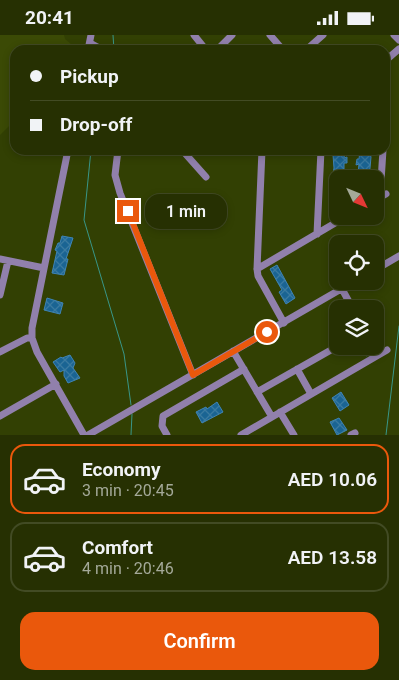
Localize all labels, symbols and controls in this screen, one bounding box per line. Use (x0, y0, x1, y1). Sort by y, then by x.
text: 20:41 (25, 6, 74, 29)
text: Pickup (60, 65, 119, 88)
text: Drop-off (60, 113, 132, 136)
north arrow (329, 170, 384, 225)
map controls (329, 170, 384, 355)
callout: 1 min (146, 193, 228, 229)
route end (117, 200, 139, 222)
text: 1 min (166, 202, 206, 221)
button: locate (329, 235, 384, 290)
button: layers (329, 300, 384, 355)
route start (256, 321, 278, 343)
icon: car (22, 457, 67, 502)
text: Economy (82, 458, 161, 481)
text: AED 10.06 (288, 468, 377, 491)
text: 3 min · 20:45 (82, 481, 174, 500)
icon: car (22, 535, 67, 580)
text: Comfort (82, 536, 153, 559)
text: AED 13.58 (288, 546, 377, 569)
text: 4 min · 20:46 (82, 559, 174, 578)
button: Confirm (20, 612, 379, 670)

